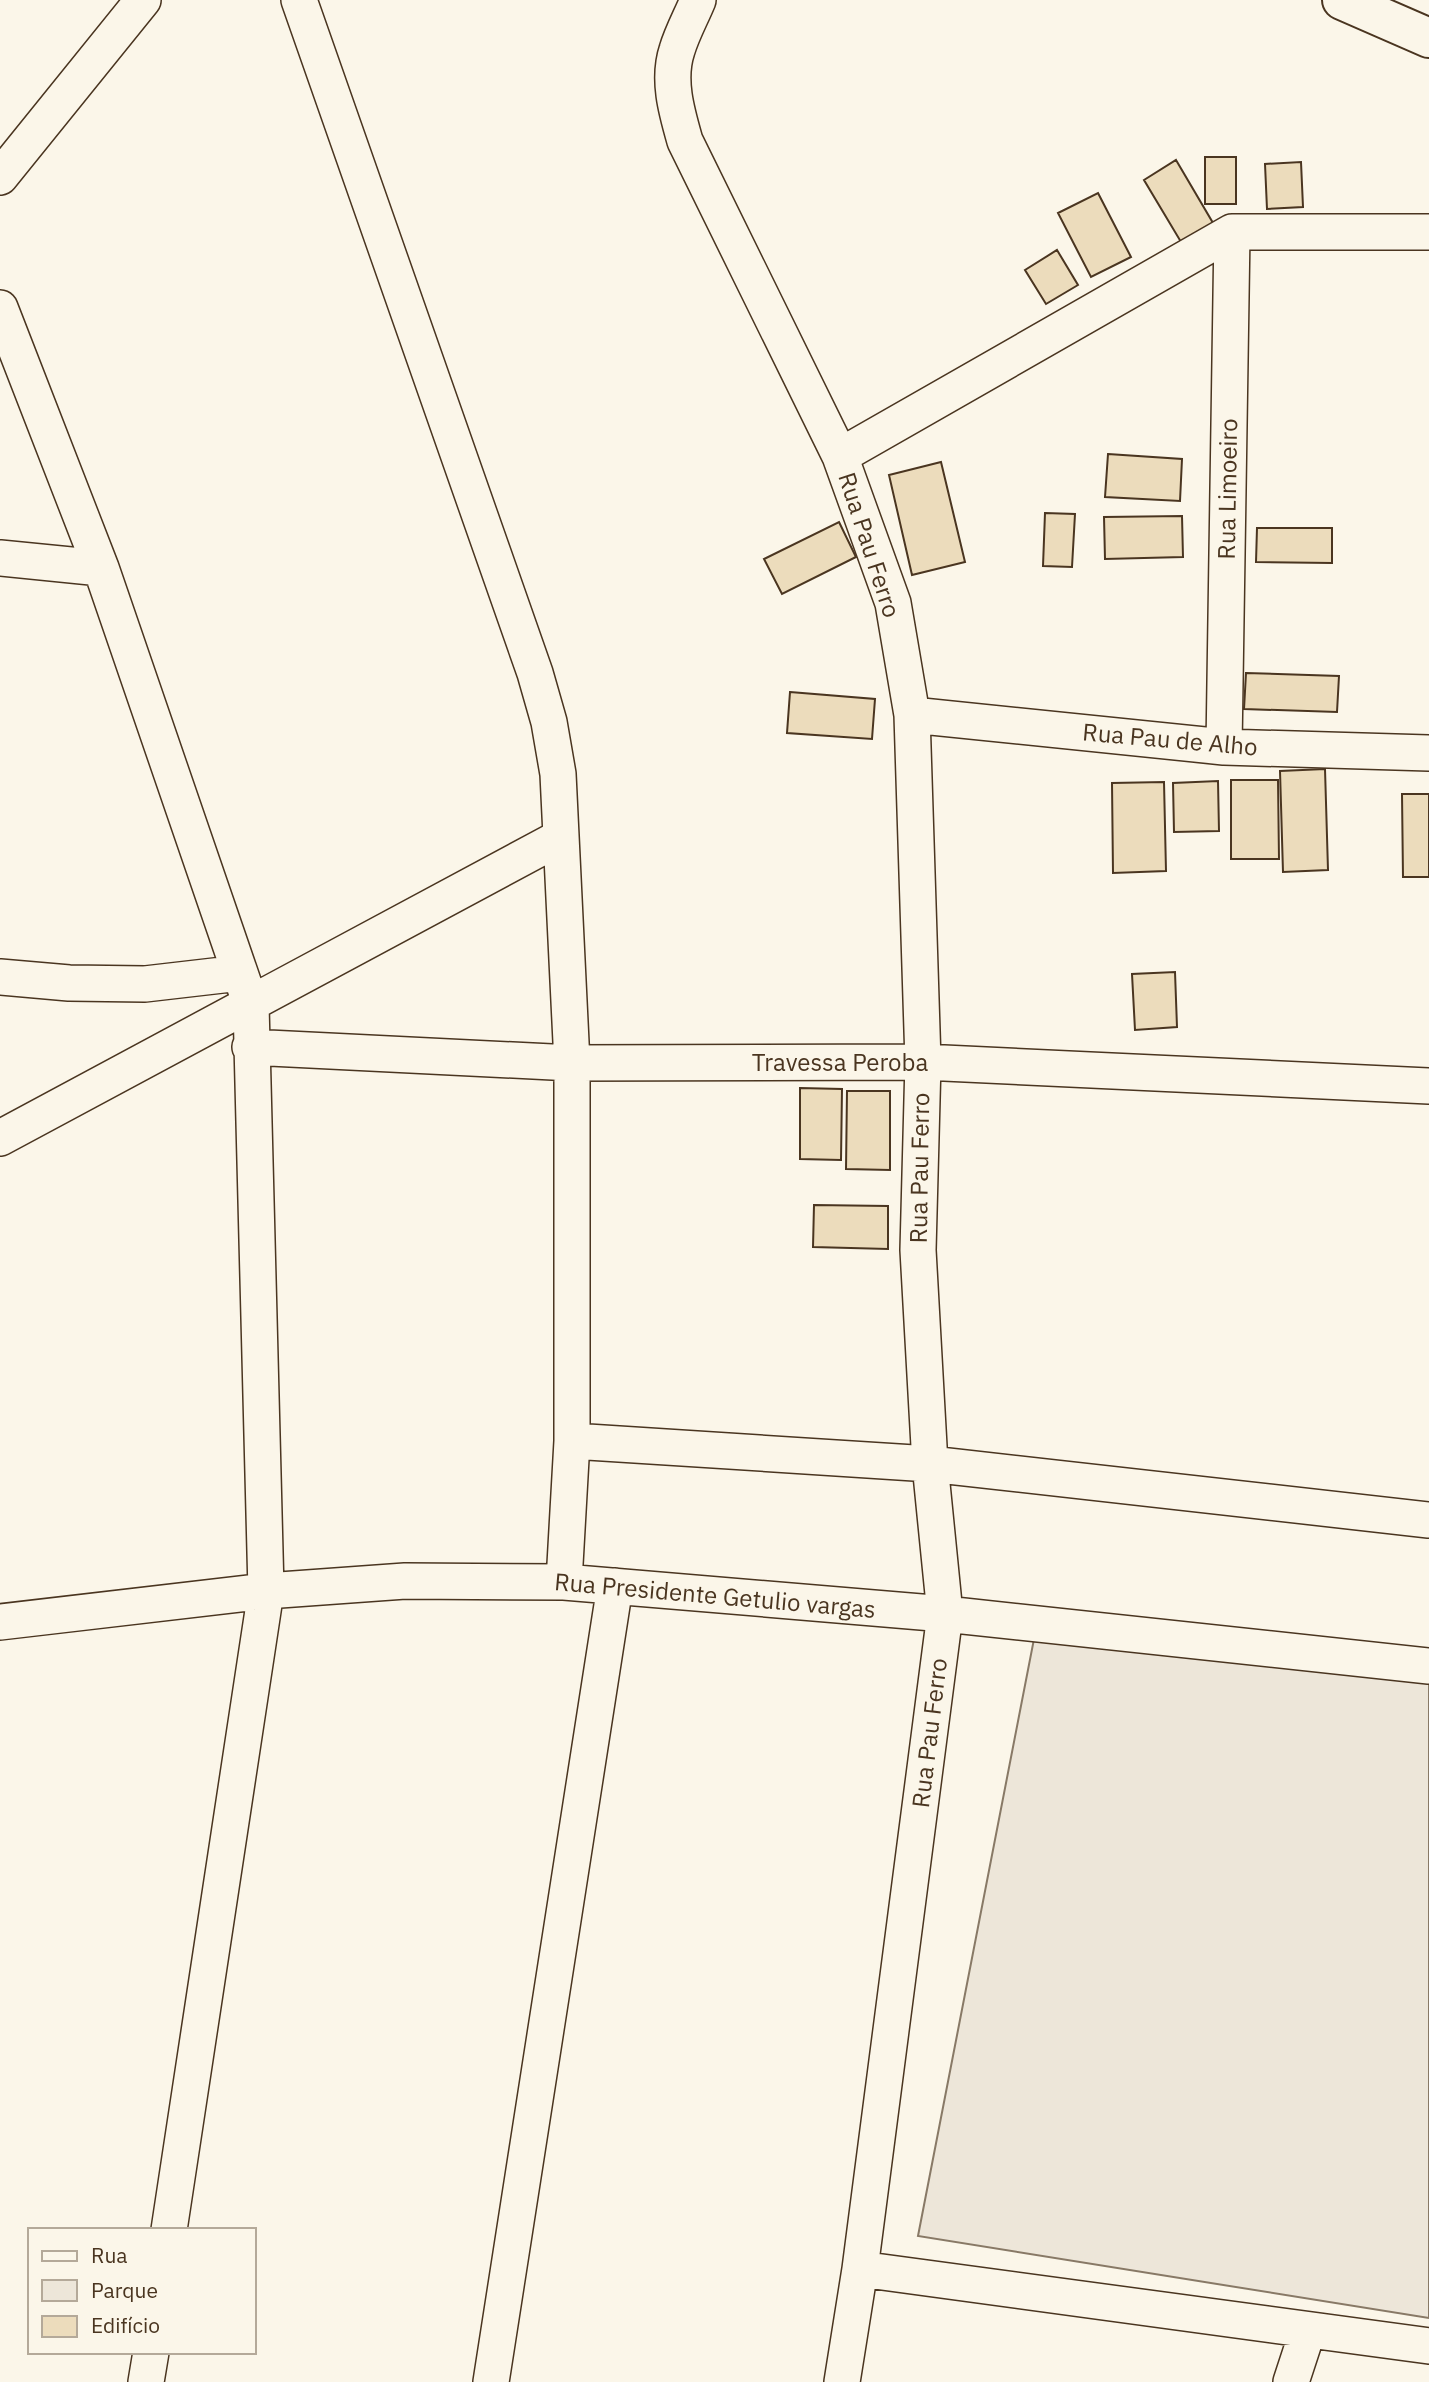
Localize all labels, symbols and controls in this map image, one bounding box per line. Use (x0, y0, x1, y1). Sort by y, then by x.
street label: Rua Limoeiro (1210, 418, 1244, 560)
street label: Rua Pau Ferro (831, 468, 908, 621)
street label: Rua Pau de Alho (1081, 715, 1259, 763)
street label: Travessa Peroba (752, 1046, 928, 1078)
street label: Rua Pau Ferro (902, 1092, 936, 1244)
street label: Rua Presidente Getulio vargas (553, 1565, 877, 1625)
street label: Rua Pau Ferro (904, 1656, 954, 1810)
legend (28, 2228, 256, 2354)
text: Rua (91, 2241, 128, 2269)
text: Parque (91, 2276, 158, 2304)
text: Edifício (91, 2311, 160, 2339)

